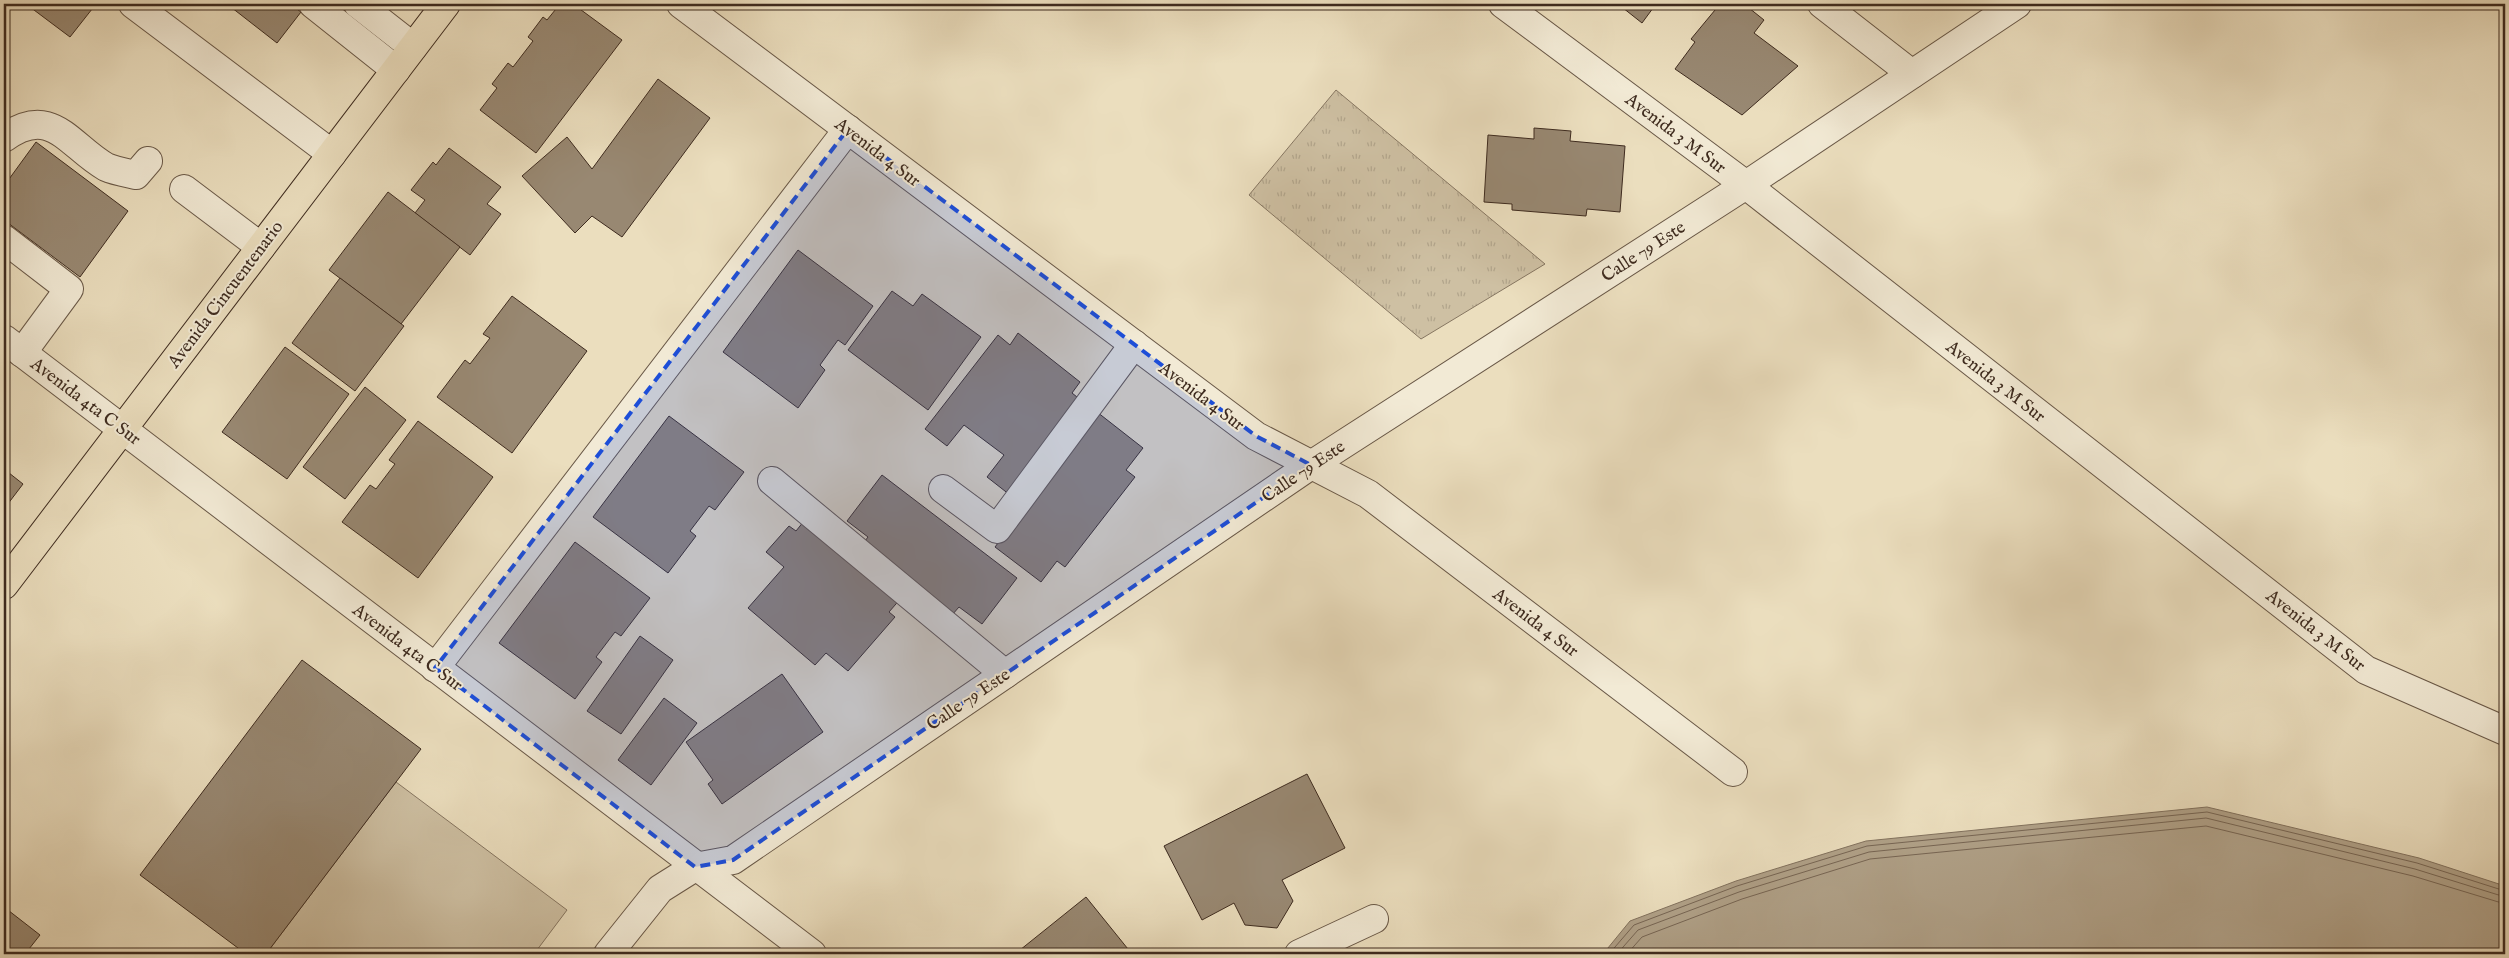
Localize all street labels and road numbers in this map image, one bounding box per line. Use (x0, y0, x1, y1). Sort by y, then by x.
street label: Avenida 3 M Sur (1619, 88, 1730, 180)
street label: Avenida 4 Sur (829, 113, 925, 193)
street label: Avenida Cincuentenario (163, 216, 289, 374)
street label: Calle 79 Este (1597, 216, 1690, 288)
street label: Avenida 3 M Sur (1940, 335, 2050, 428)
street label: Avenida 4ta C Sur (25, 353, 145, 451)
street label: Avenida 4 Sur (1153, 357, 1249, 437)
street label: Calle 79 Este (1258, 436, 1350, 509)
street label: Avenida 4 Sur (1487, 583, 1583, 663)
street label: Avenida 3 M Sur (2260, 584, 2370, 677)
street label: Avenida 4ta C Sur (347, 599, 467, 697)
street label: Calle 79 Este (923, 664, 1015, 737)

